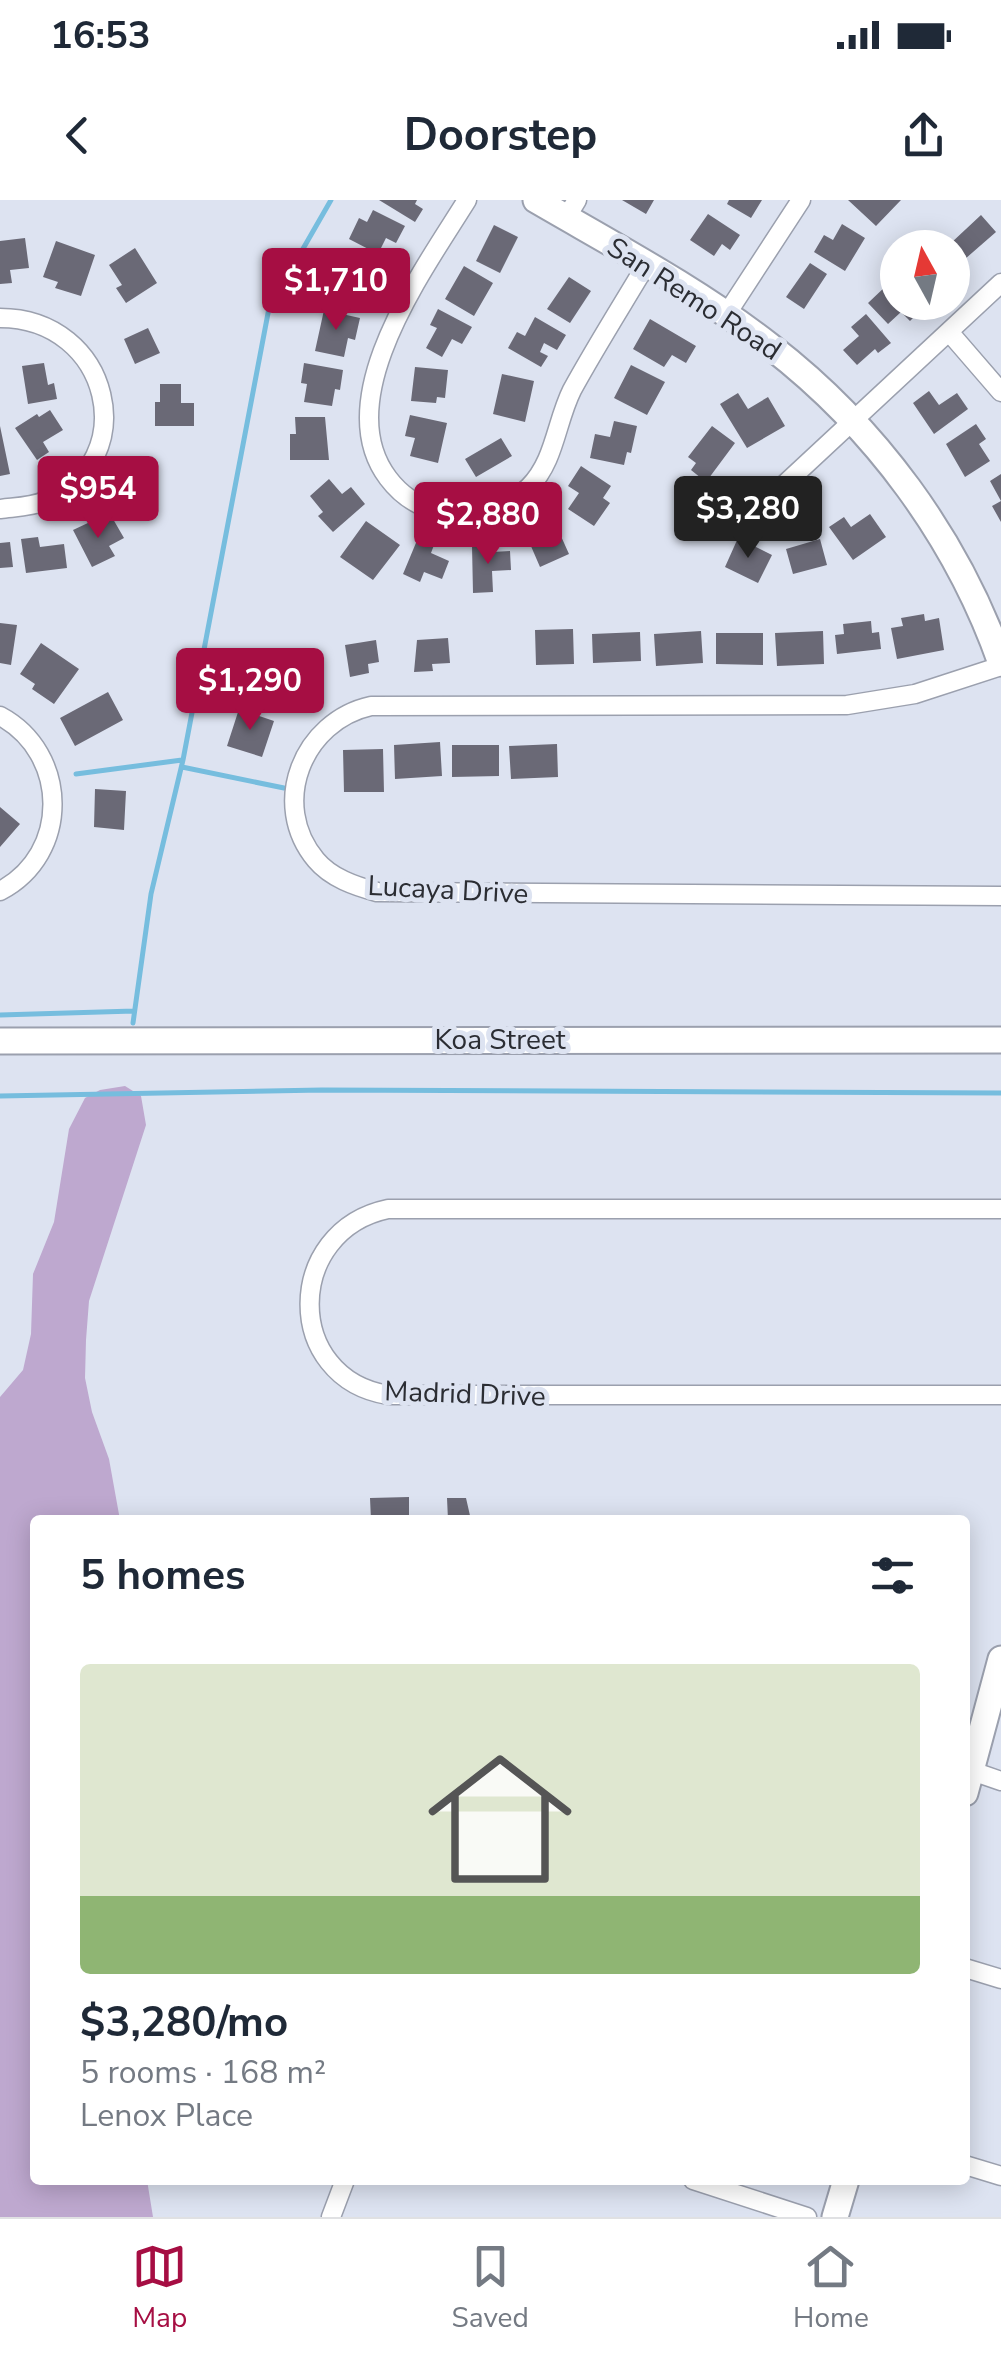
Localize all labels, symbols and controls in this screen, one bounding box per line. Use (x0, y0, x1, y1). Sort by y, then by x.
text: 16:53 (50, 10, 151, 61)
text: Doorstep (404, 105, 597, 166)
icon: back (50, 108, 105, 163)
icon: share (896, 108, 951, 163)
street label: San Remo Road (600, 229, 788, 369)
north arrow (880, 230, 970, 320)
map controls (880, 230, 970, 320)
pin: $1,710 (255, 248, 417, 333)
text: $1,710 (284, 259, 388, 302)
pin: $954 (39, 456, 157, 541)
text: $954 (60, 467, 136, 510)
pin: $3,280 (667, 476, 829, 561)
pin: $2,880 (407, 482, 569, 567)
text: $3,280 (696, 487, 800, 530)
text: $2,880 (436, 493, 540, 536)
pin: $1,290 (169, 648, 331, 733)
text: $1,290 (198, 659, 302, 702)
street label: Lucaya Drive (367, 867, 529, 913)
street label: Koa Street (434, 1021, 566, 1059)
street label: Madrid Drive (384, 1372, 546, 1416)
text: 5 homes (80, 1547, 245, 1604)
icon: filters (865, 1548, 920, 1603)
icon: home (410, 1729, 590, 1909)
text: $3,280/mo (80, 1994, 288, 2051)
text: 5 rooms · 168 m² (80, 2051, 326, 2094)
text: Lenox Place (80, 2094, 253, 2137)
tab: Map (132, 2239, 187, 2337)
tab: Saved (451, 2239, 529, 2337)
tab: Home (793, 2239, 869, 2337)

